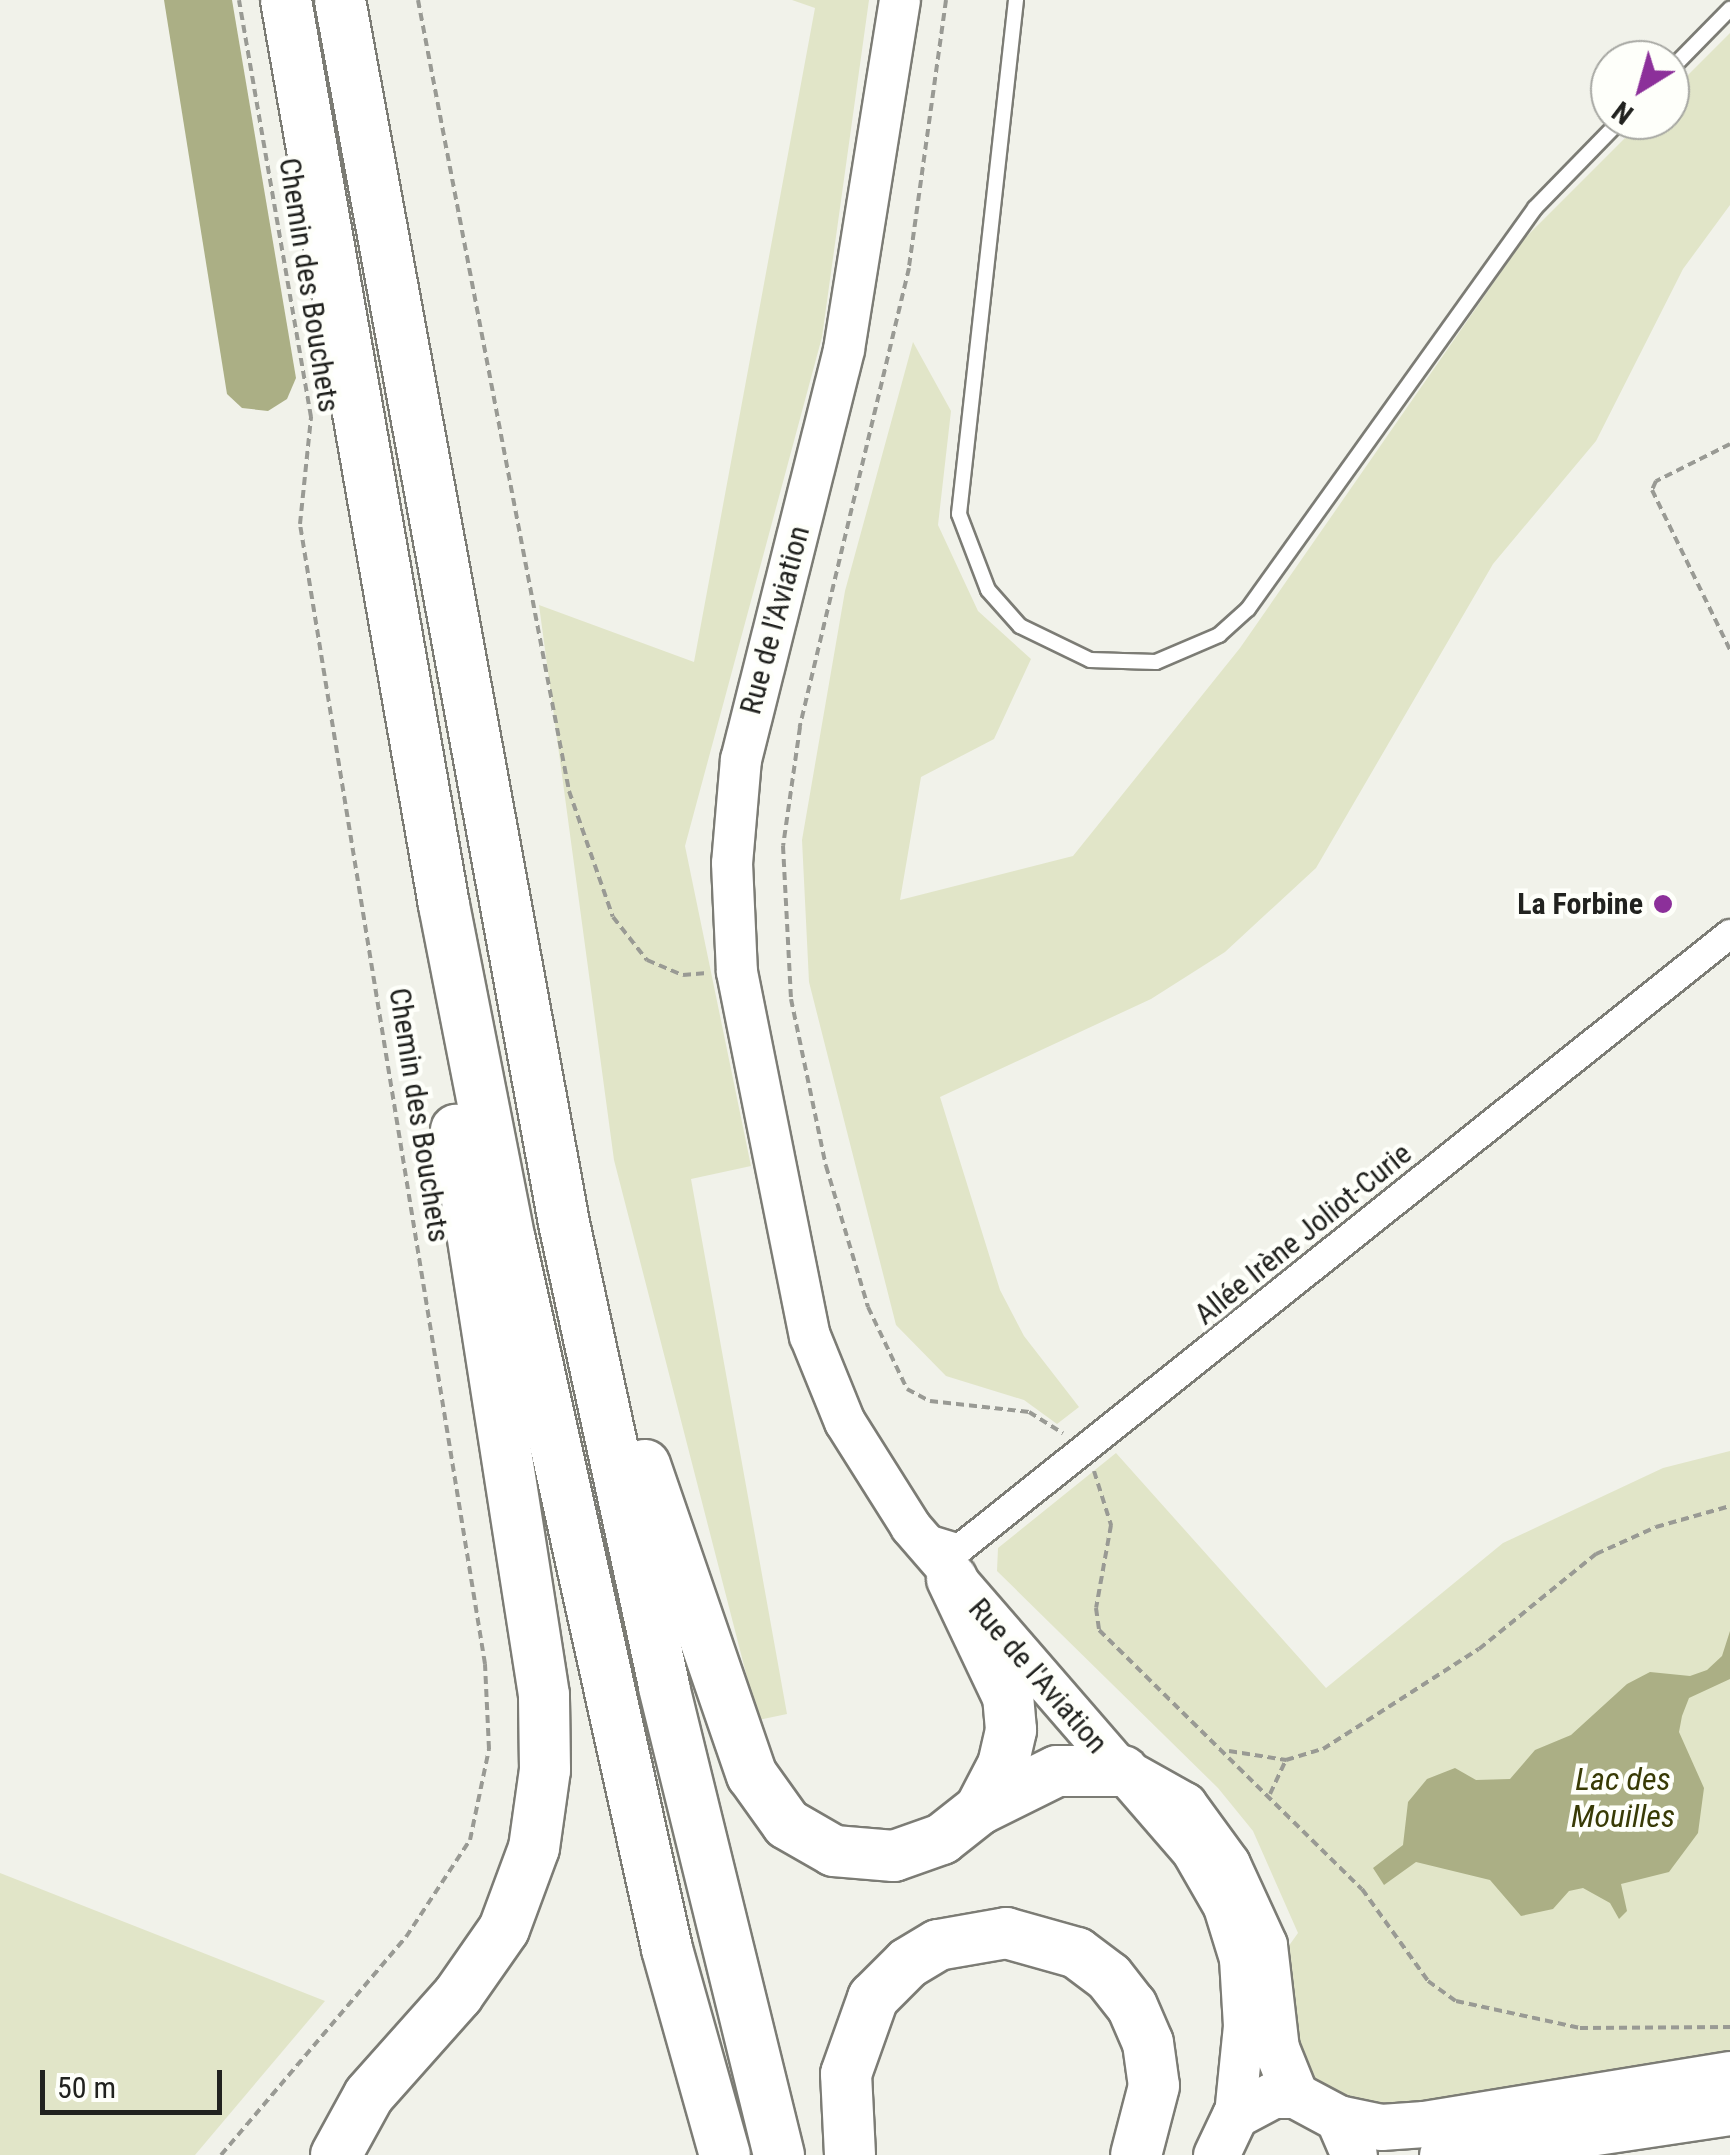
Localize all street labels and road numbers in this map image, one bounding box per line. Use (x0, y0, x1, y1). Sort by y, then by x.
street label: Chemin des Bouchets (271, 155, 347, 415)
street label: Rue de l'Aviation (733, 522, 817, 718)
street label: Chemin des Bouchets (381, 985, 457, 1245)
street label: Allée Irène Joliot-Curie (1187, 1136, 1419, 1332)
street label: Rue de l'Aviation (961, 1591, 1115, 1761)

